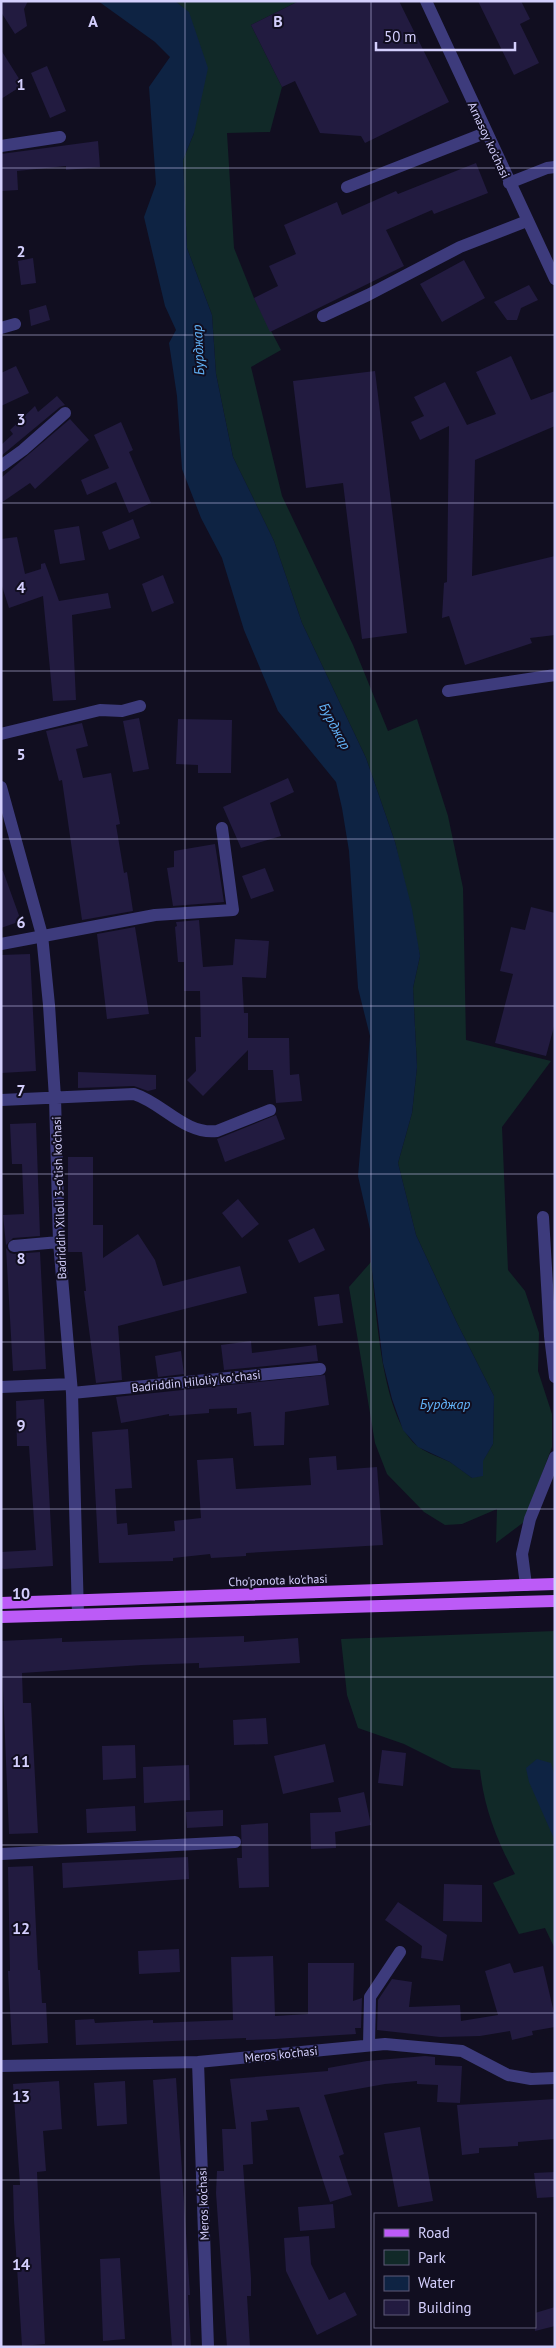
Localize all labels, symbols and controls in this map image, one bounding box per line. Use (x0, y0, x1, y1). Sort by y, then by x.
text: A (88, 11, 98, 31)
text: B (273, 11, 283, 31)
scale bar (376, 20, 515, 52)
text: 50 m (384, 27, 417, 46)
text: 1 (16, 74, 26, 94)
street label: Arnasoy ko'chasi (465, 100, 513, 180)
text: 2 (16, 241, 26, 261)
water label: Бурджар (188, 324, 208, 376)
text: 3 (16, 409, 26, 429)
text: 4 (16, 577, 26, 597)
water label: Бурджар (315, 699, 355, 753)
text: 5 (16, 744, 26, 764)
text: 6 (16, 912, 26, 932)
text: 7 (16, 1080, 26, 1100)
street label: Badriddin Xiloli 3-o'tish ko'chasi (49, 1116, 69, 1280)
text: 8 (16, 1248, 26, 1268)
street label: Badriddin Hiloliy koʻchasi (131, 1367, 261, 1395)
water label: Бурджар (420, 1395, 470, 1413)
text: 9 (16, 1415, 26, 1435)
street label: Cho'ponota ko'chasi (228, 1571, 328, 1589)
text: 10 (12, 1583, 30, 1603)
text: 11 (12, 1751, 30, 1771)
text: 12 (12, 1918, 30, 1938)
street label: Meros ko'chasi (244, 2043, 318, 2065)
text: 13 (12, 2086, 30, 2106)
street label: Meros ko‘chasi (194, 2167, 212, 2241)
legend (374, 2213, 536, 2328)
text: Road (418, 2223, 450, 2242)
text: Park (418, 2248, 446, 2267)
text: 14 (12, 2254, 30, 2274)
text: Water (418, 2273, 455, 2292)
text: Building (418, 2298, 472, 2317)

